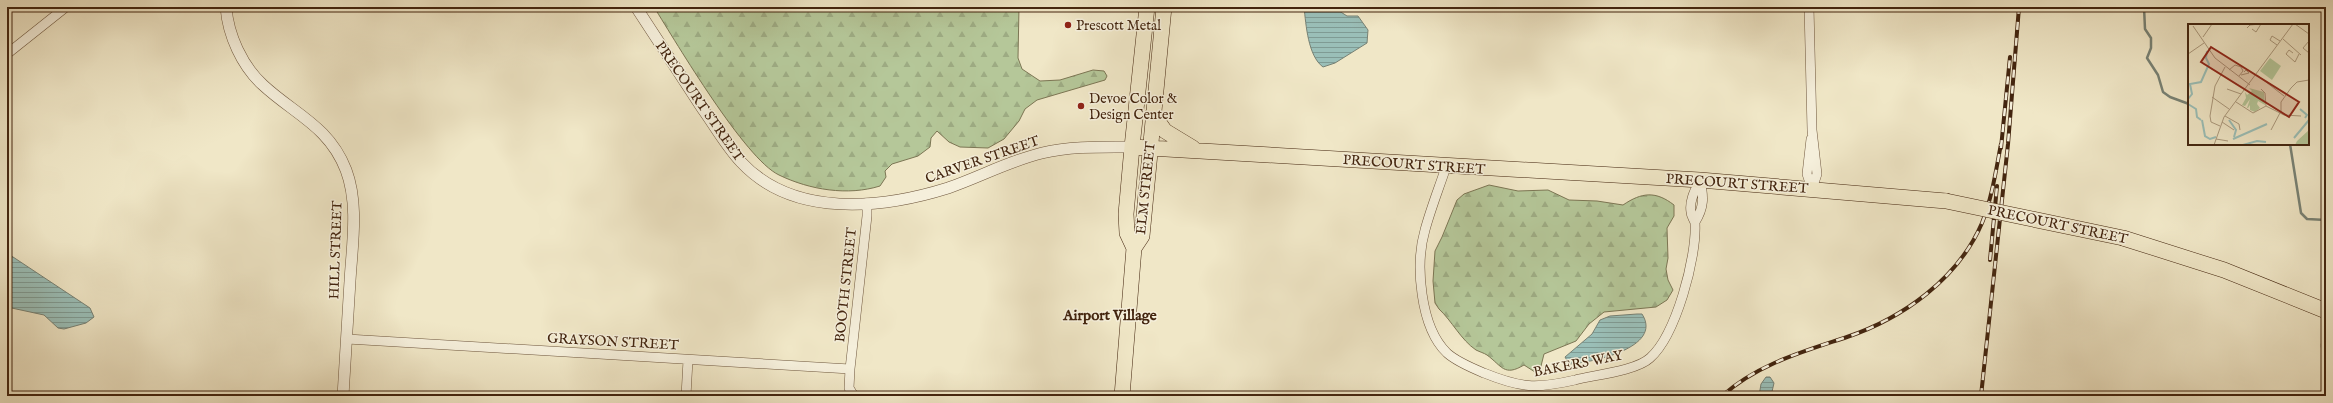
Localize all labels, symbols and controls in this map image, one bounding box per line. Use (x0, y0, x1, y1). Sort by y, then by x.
place label: Prescott Metal (1076, 17, 1161, 35)
marker: Prescott Metal (1063, 20, 1073, 30)
inset map (2188, 24, 2309, 145)
street label: PRECOURT STREET (651, 38, 748, 166)
place label: Devoe Color & Design Center (1089, 90, 1178, 124)
marker: Devoe Color & Design Center (1076, 101, 1086, 111)
street label: CARVER STREET (923, 132, 1043, 188)
street label: ELM STREET (1132, 140, 1160, 236)
street label: PRECOURT STREET (1342, 151, 1487, 179)
street label: PRECOURT STREET (1665, 170, 1810, 198)
street label: HILL STREET (325, 200, 347, 300)
street label: PRECOURT STREET (1986, 201, 2130, 249)
street label: BOOTH STREET (831, 226, 861, 343)
district label: Airport Village (1062, 306, 1157, 325)
street label: GRAYSON STREET (547, 330, 680, 354)
street label: BAKERS WAY (1532, 346, 1626, 381)

